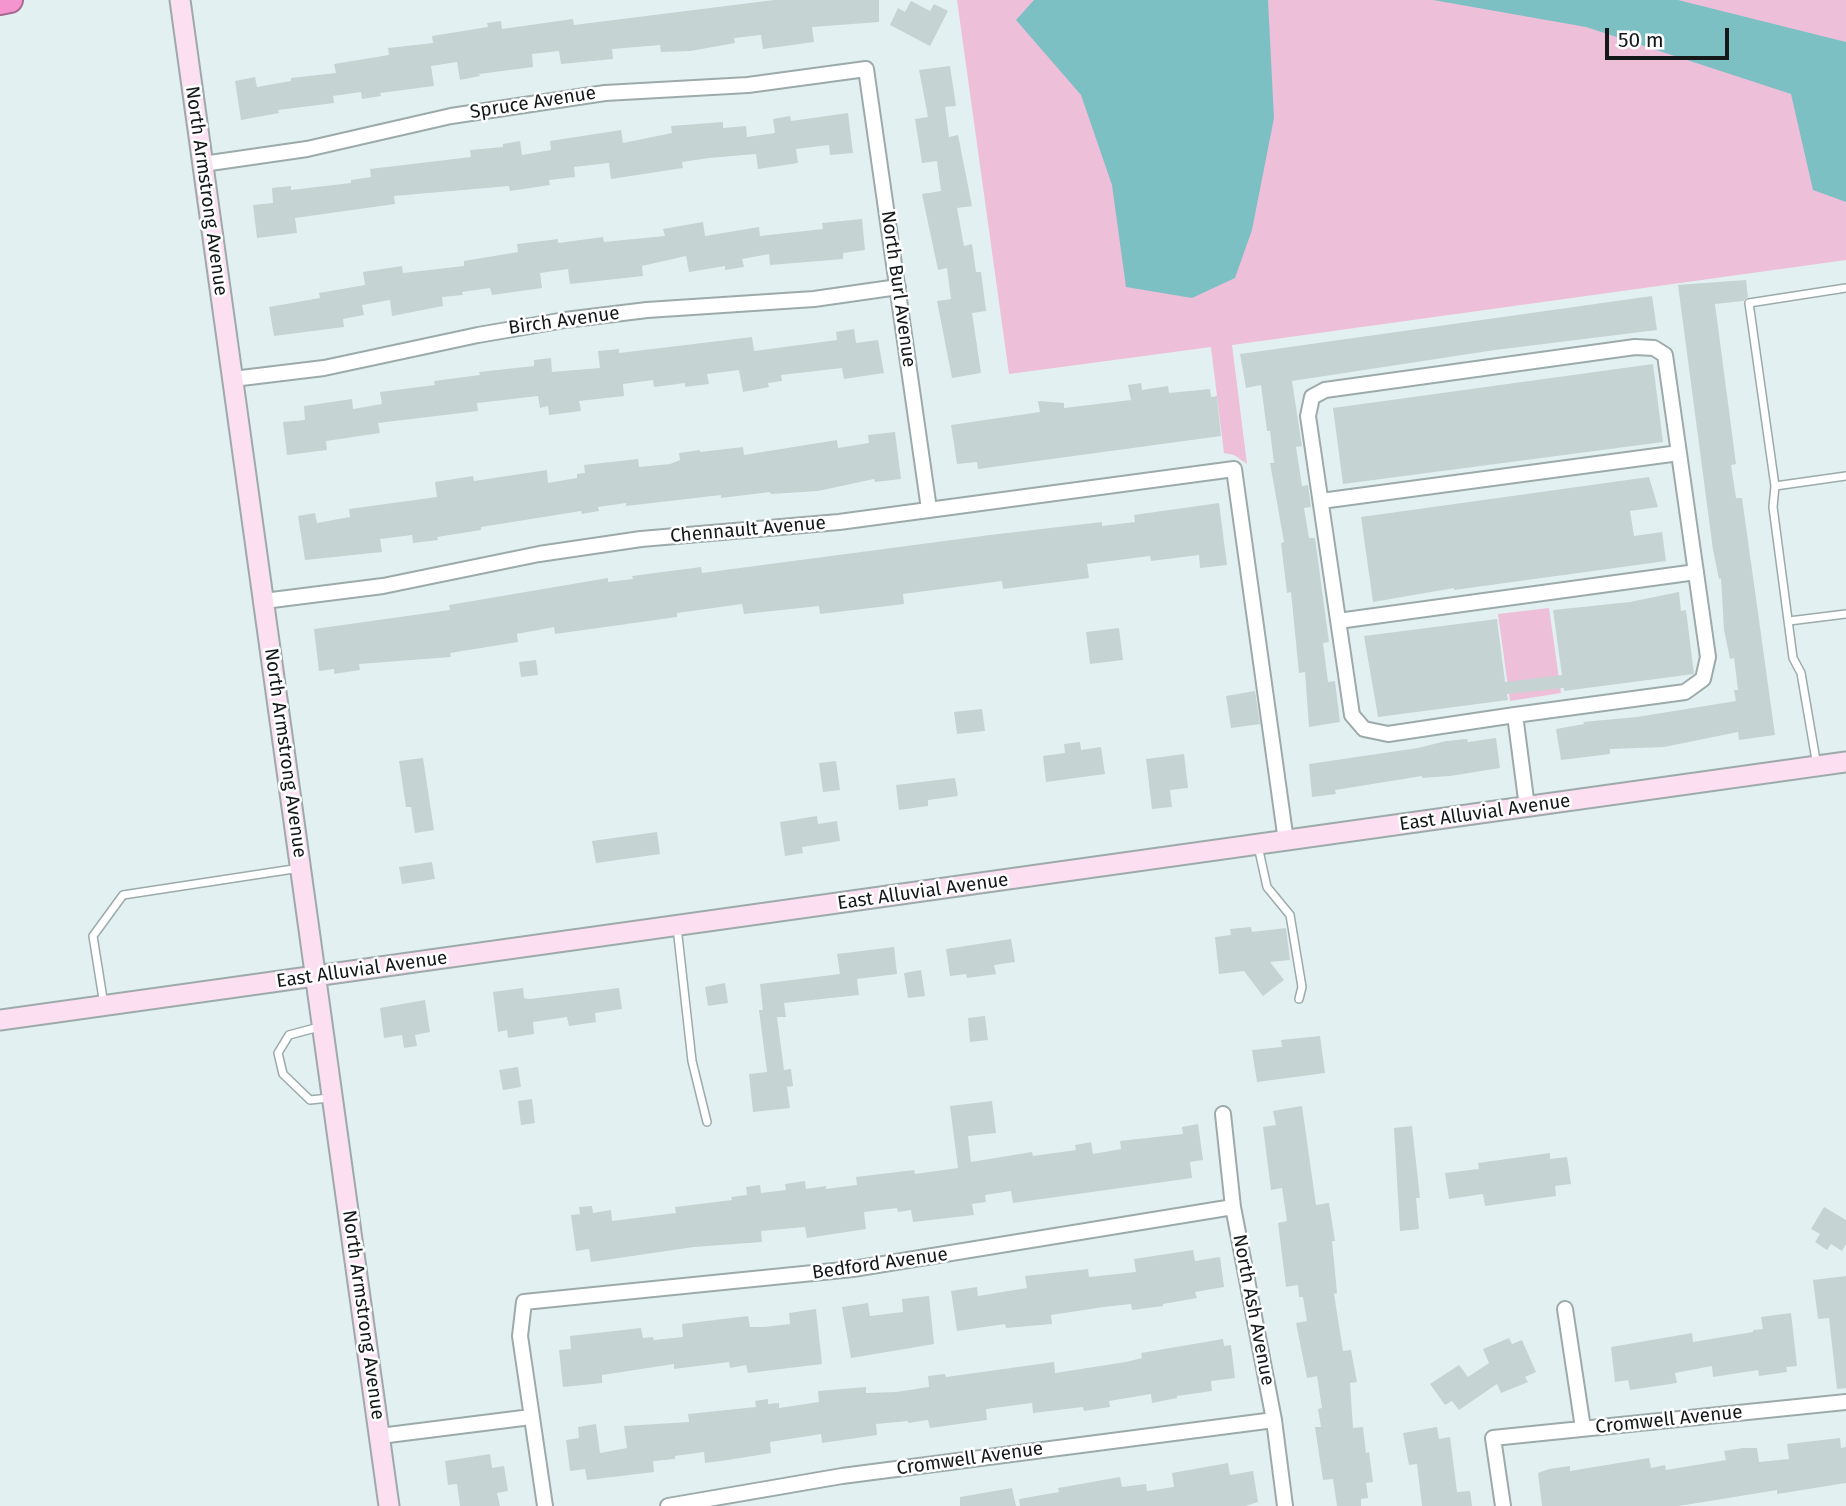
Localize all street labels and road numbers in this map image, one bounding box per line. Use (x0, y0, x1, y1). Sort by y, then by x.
street label: Spruce Avenue (468, 82, 598, 124)
street label: North Armstrong Avenue (180, 85, 232, 297)
street label: North Burl Avenue (876, 209, 920, 369)
street label: Birch Avenue (507, 302, 621, 340)
street label: Chennault Avenue (669, 512, 827, 548)
street label: North Armstrong Avenue (259, 647, 311, 859)
street label: East Alluvial Avenue (1398, 790, 1572, 836)
street label: East Alluvial Avenue (836, 869, 1010, 915)
street label: East Alluvial Avenue (275, 947, 449, 993)
street label: North Armstrong Avenue (337, 1209, 389, 1421)
street label: North Ash Avenue (1227, 1233, 1279, 1387)
street label: Bedford Avenue (811, 1243, 949, 1285)
street label: Cromwell Avenue (1594, 1401, 1744, 1439)
street label: Cromwell Avenue (895, 1437, 1045, 1481)

